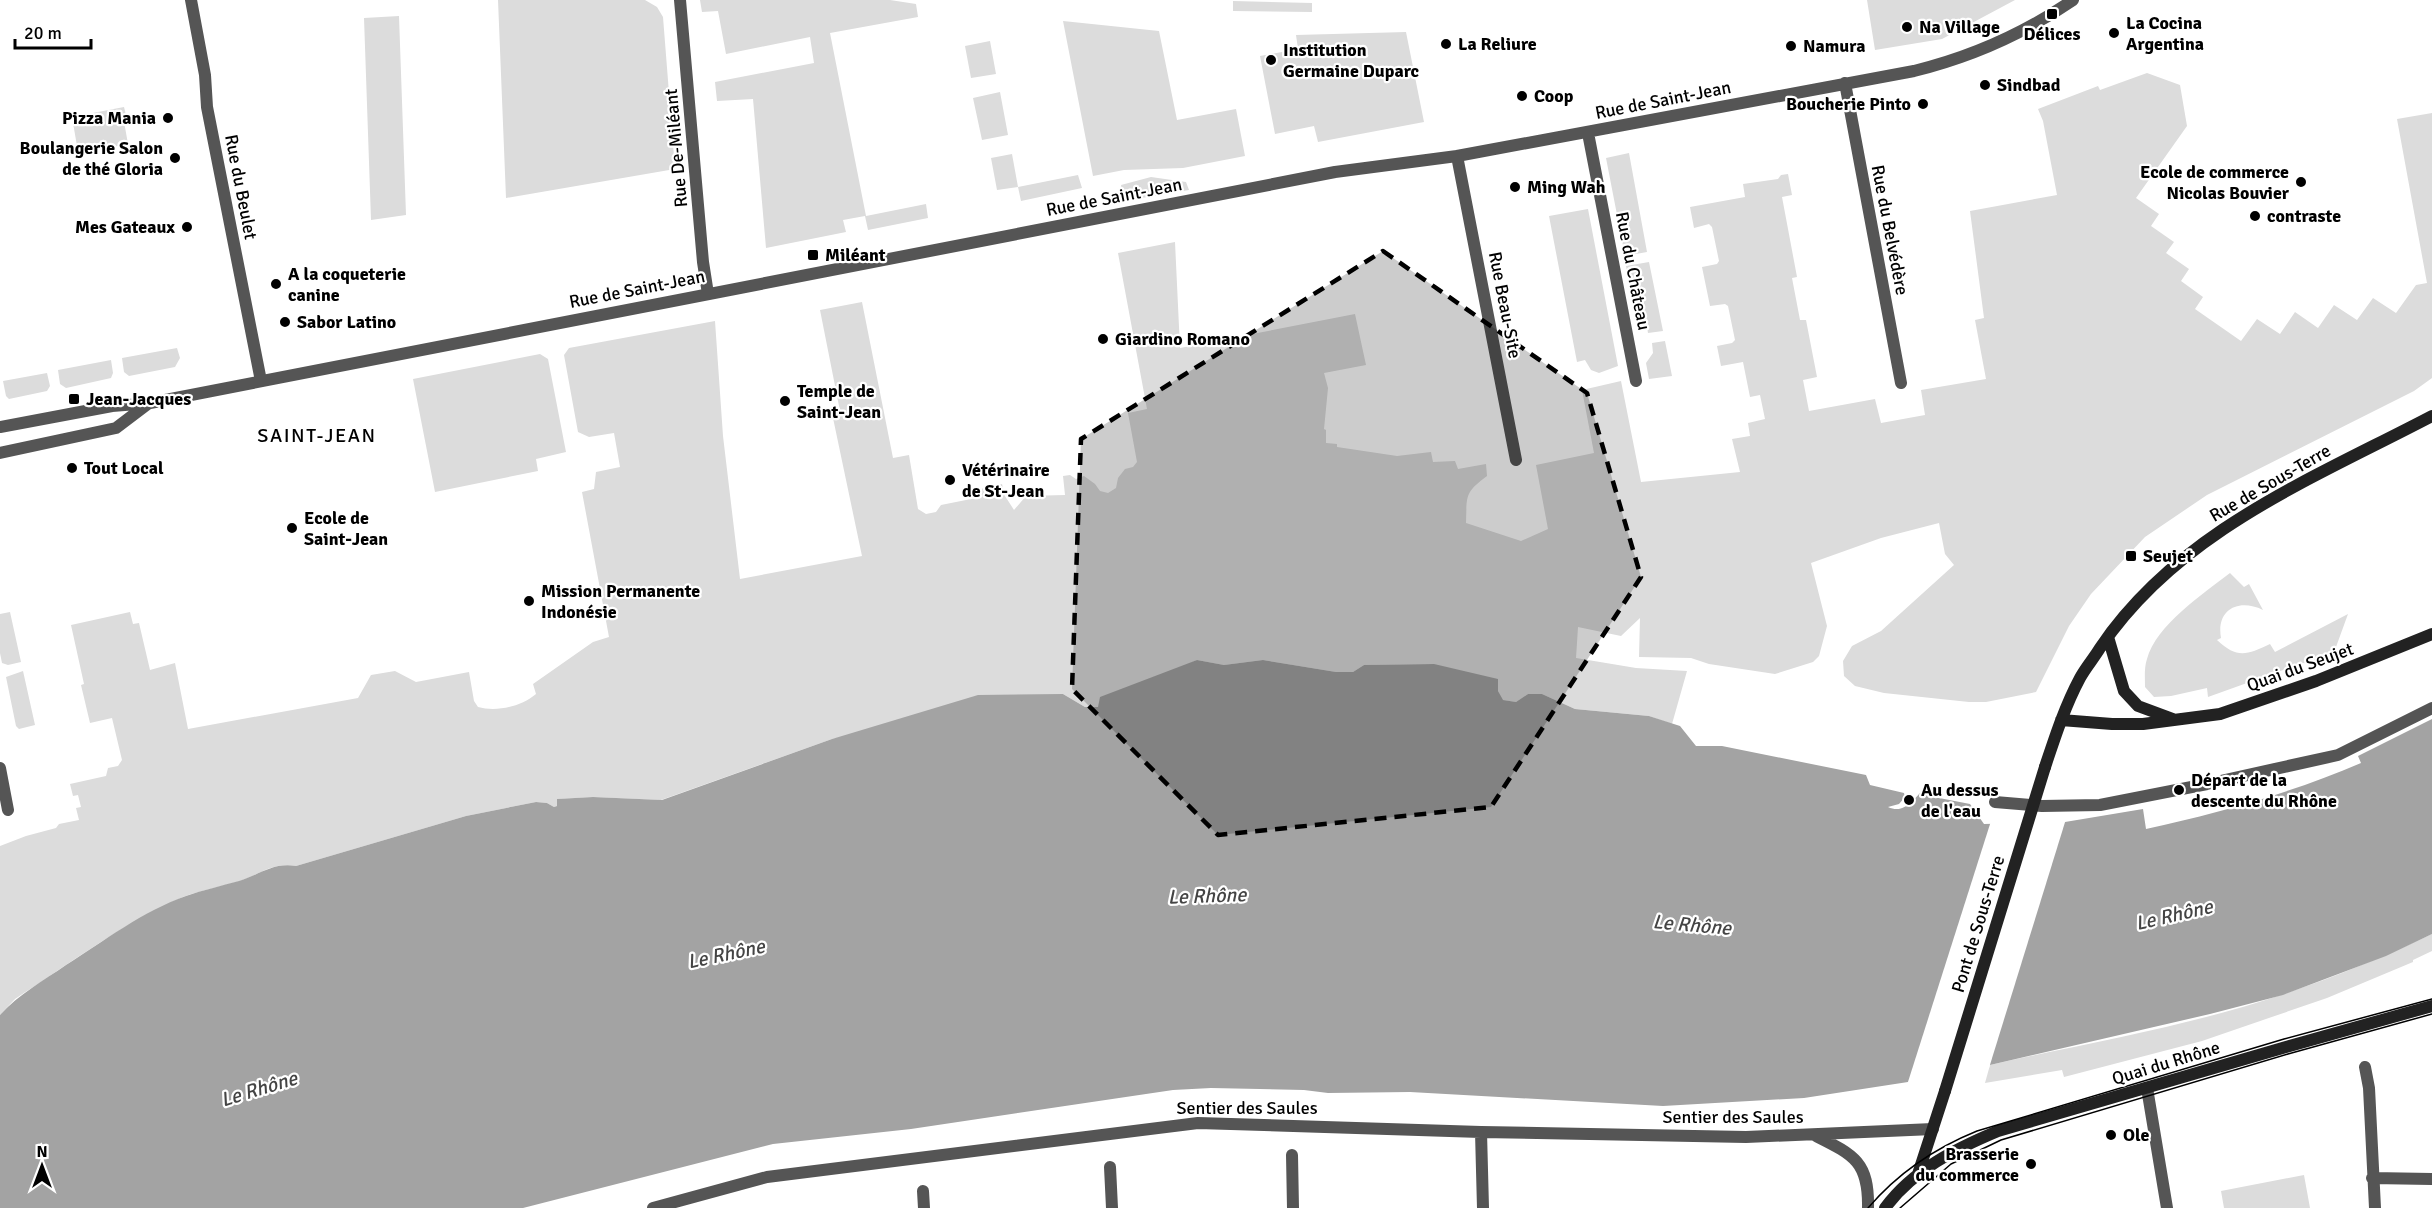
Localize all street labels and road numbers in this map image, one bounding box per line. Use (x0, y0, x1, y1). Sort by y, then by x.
street label: Rue de Saint-Jean (1593, 76, 1733, 124)
street label: Rue De-Miléant (660, 88, 692, 208)
street label: Rue du Beulet (220, 133, 262, 241)
street label: Rue du Belvédère (1867, 163, 1913, 297)
street label: Rue de Saint-Jean (1044, 173, 1184, 221)
street label: Rue du Château (1611, 210, 1655, 332)
street label: Rue Beau-Site (1484, 250, 1526, 360)
street label: Rue de Saint-Jean (567, 265, 707, 313)
street label: Rue de Sous-Terre (2205, 439, 2335, 527)
street label: Quai du Seujet (2244, 638, 2356, 696)
street label: Pont de Sous-Terre (1947, 853, 2009, 995)
street label: Quai du Rhône (2109, 1036, 2223, 1090)
street label: Sentier des Saules (1176, 1097, 1318, 1119)
street label: Sentier des Saules (1662, 1106, 1804, 1128)

